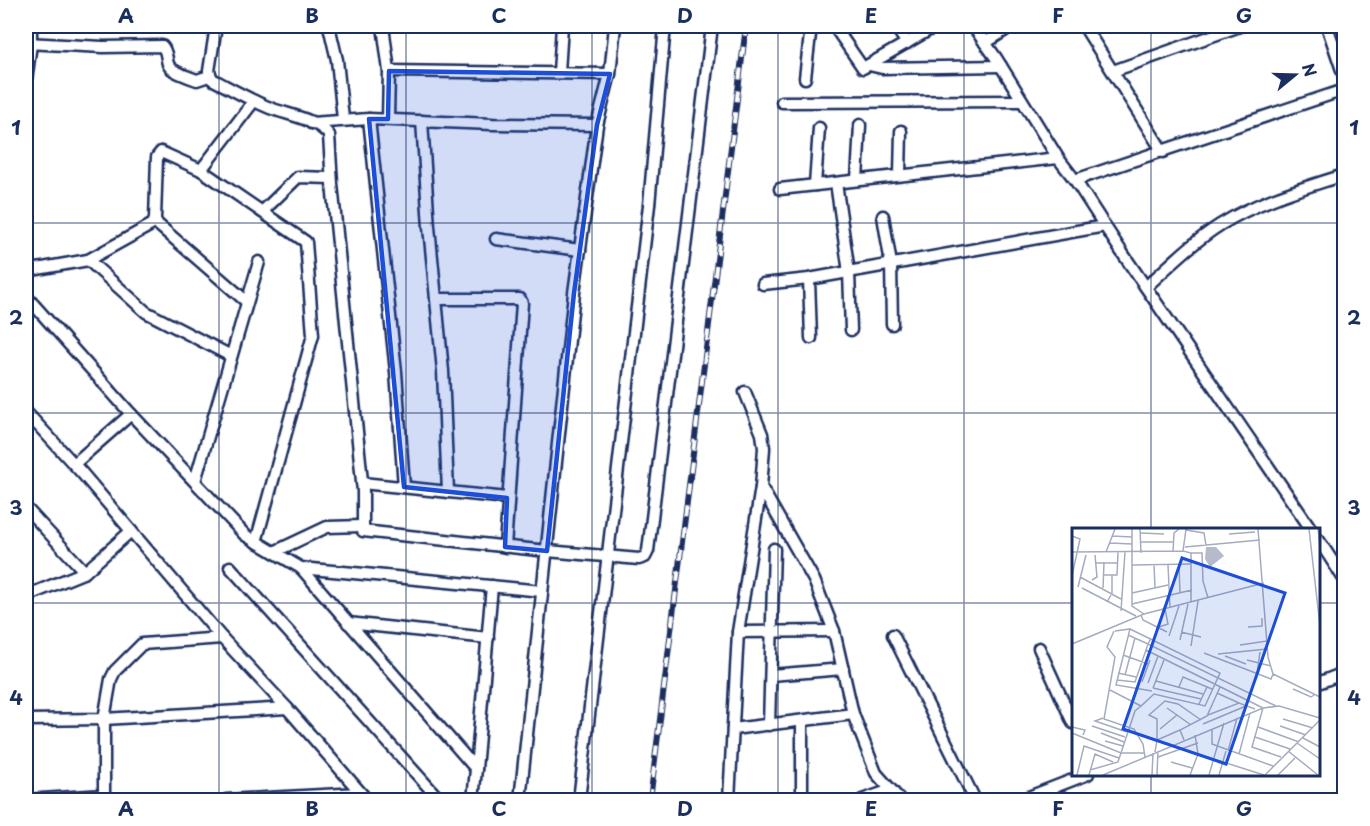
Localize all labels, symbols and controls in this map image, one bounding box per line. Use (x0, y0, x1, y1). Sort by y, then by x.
text: A (118, 0, 134, 30)
text: B (305, 0, 319, 30)
text: C (491, 0, 507, 30)
text: D (677, 0, 693, 30)
text: E (865, 0, 877, 30)
text: F (1052, 0, 1064, 30)
text: G (1236, 0, 1252, 30)
north arrow (1265, 45, 1325, 105)
text: N (1297, 60, 1324, 80)
text: 1 (11, 112, 21, 142)
text: 1 (1349, 112, 1359, 142)
text: 2 (9, 302, 23, 332)
text: 2 (1347, 302, 1361, 332)
text: 3 (9, 492, 23, 522)
text: 3 (1347, 492, 1361, 522)
inset map (1072, 528, 1319, 775)
text: 4 (9, 682, 23, 712)
text: 4 (1347, 682, 1361, 712)
text: A (118, 793, 134, 823)
text: B (305, 793, 319, 823)
text: C (491, 793, 507, 823)
text: D (677, 793, 693, 823)
text: E (865, 793, 877, 823)
text: F (1052, 793, 1064, 823)
text: G (1236, 793, 1252, 823)

